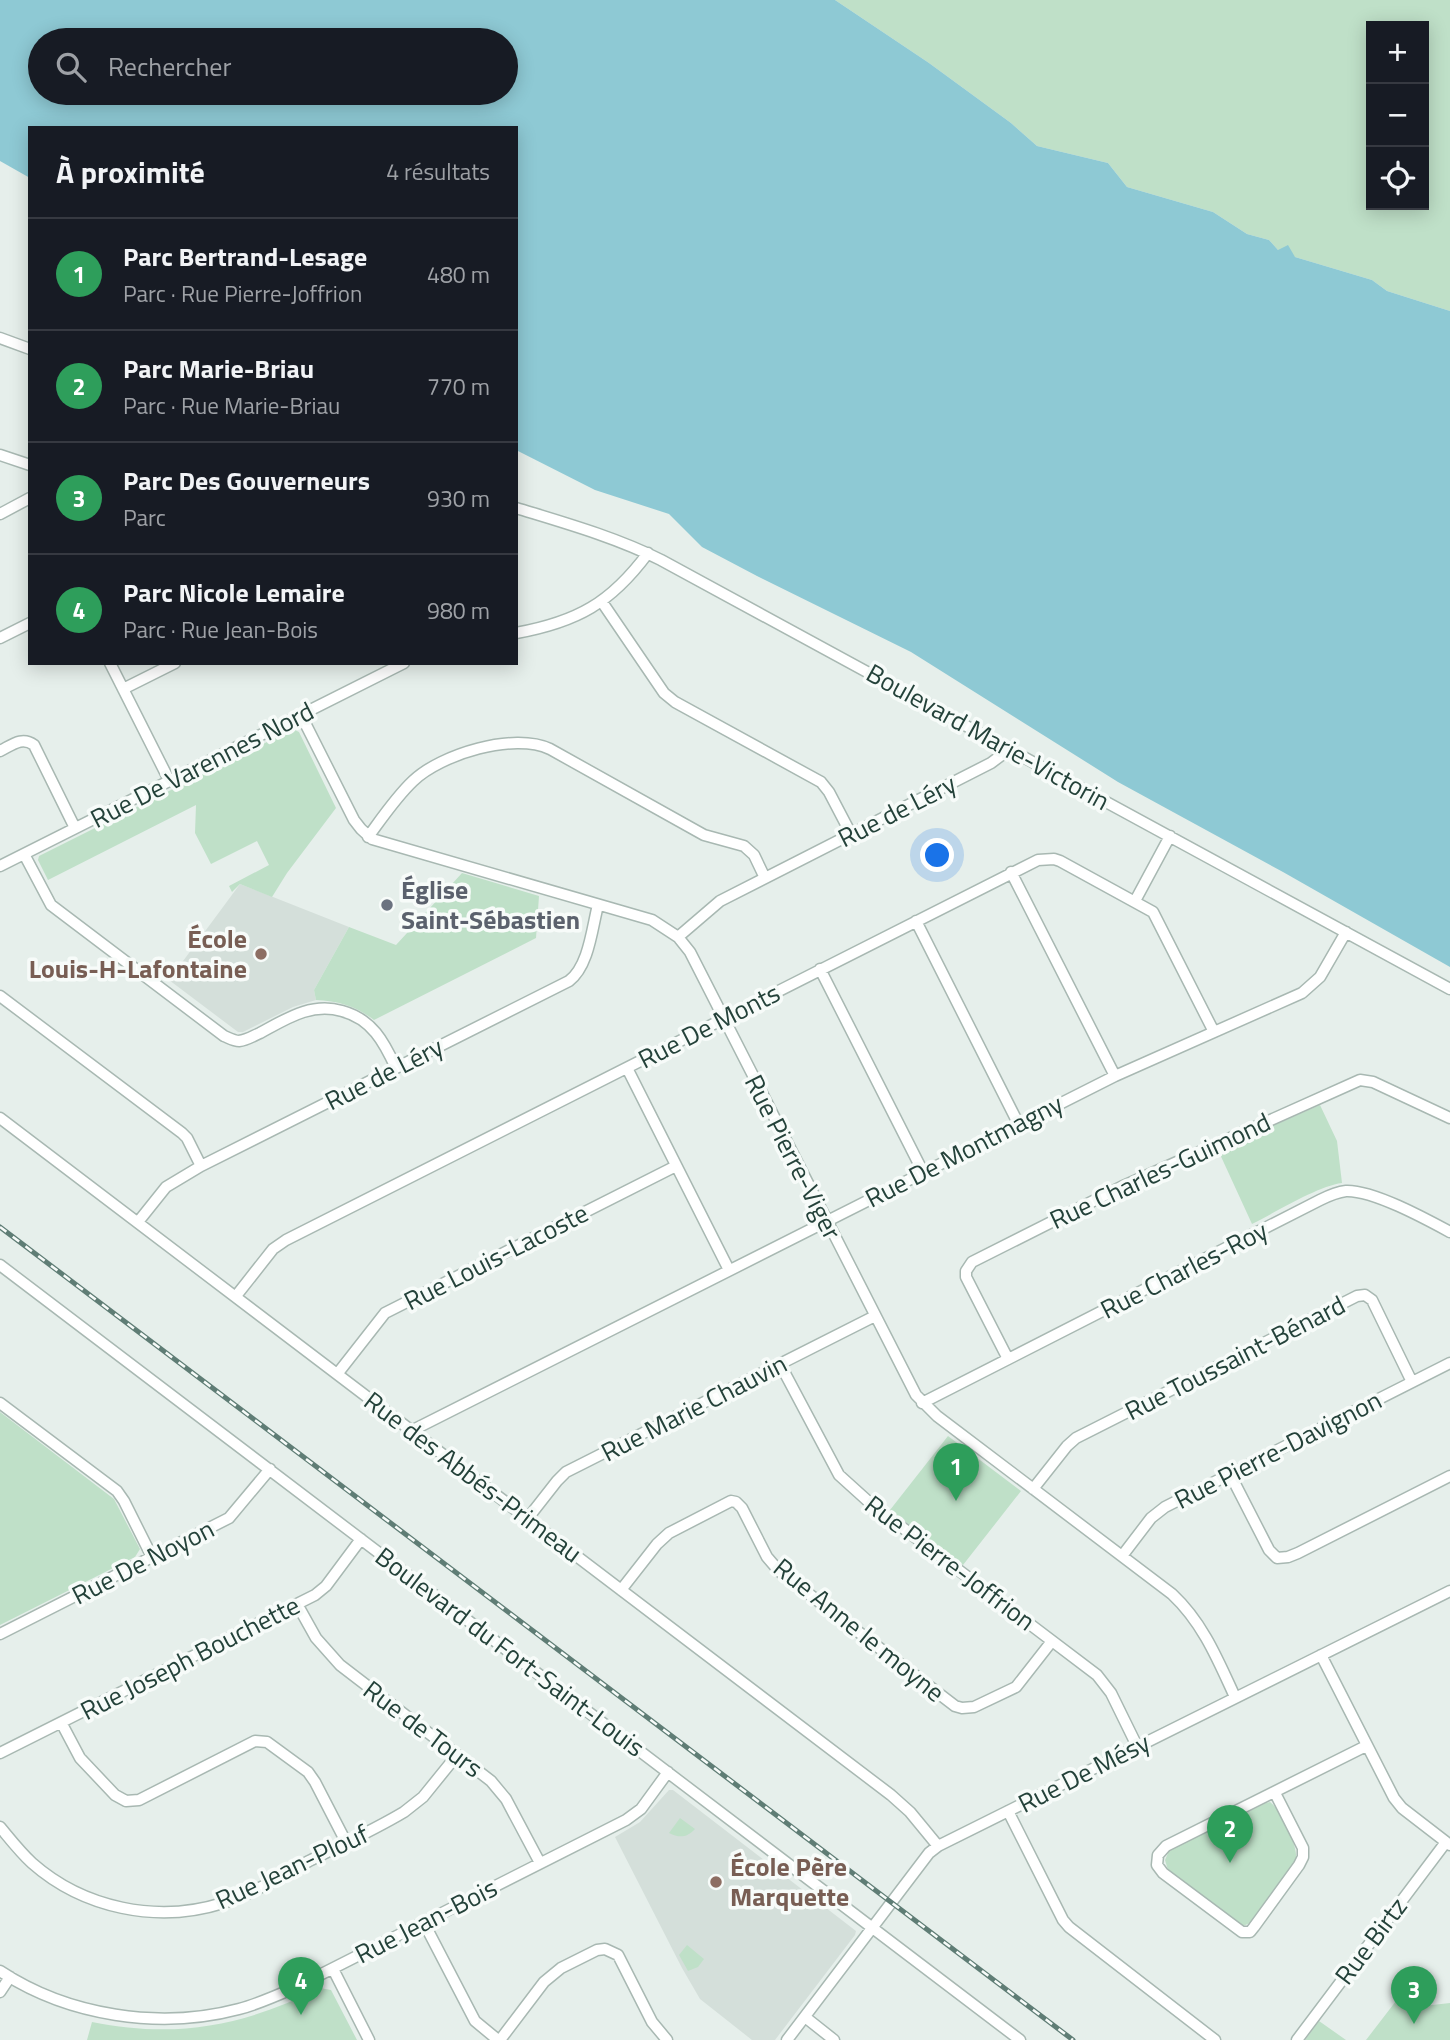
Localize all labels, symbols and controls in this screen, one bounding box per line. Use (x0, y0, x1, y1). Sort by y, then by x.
map controls (1366, 21, 1429, 210)
button: + (1366, 21, 1429, 84)
search box (28, 28, 518, 105)
text: Rechercher (108, 47, 232, 86)
icon: search (52, 48, 90, 86)
button: − (1366, 84, 1429, 147)
button: locate (1366, 147, 1429, 210)
text: À proximité (56, 149, 205, 195)
text: 4 résultats (386, 154, 490, 189)
text: Parc Bertrand-Lesage (123, 237, 367, 276)
text: 1 (73, 257, 85, 292)
text: 480 m (427, 257, 490, 292)
text: Parc · Rue Pierre-Joffrion (123, 276, 362, 311)
text: Parc Marie-Briau (123, 349, 314, 388)
text: 2 (73, 369, 85, 404)
text: 770 m (427, 369, 490, 404)
text: Parc · Rue Marie-Briau (123, 388, 340, 423)
text: Parc Des Gouverneurs (123, 461, 370, 500)
text: 3 (73, 481, 85, 516)
text: 930 m (427, 481, 490, 516)
text: Parc (123, 500, 166, 535)
text: Parc Nicole Lemaire (123, 573, 345, 612)
text: 4 (73, 593, 85, 628)
text: 980 m (427, 593, 490, 628)
text: Parc · Rue Jean-Bois (123, 612, 318, 647)
street label: Boulevard Marie-Victorin (859, 653, 1117, 820)
street label: Rue De Varennes Nord (83, 691, 320, 838)
street label: Rue de Léry (831, 764, 963, 857)
your location (920, 838, 954, 872)
place label: Église Saint-Sébastien (401, 870, 580, 939)
marker: Église Saint-Sébastien (379, 897, 395, 913)
place label: École Louis-H-Lafontaine (29, 919, 247, 988)
marker: École Louis-H-Lafontaine (253, 946, 269, 962)
street label: Rue De Monts (631, 973, 787, 1078)
street label: Rue de Léry (318, 1027, 450, 1120)
street label: Rue Pierre-Viger (735, 1067, 852, 1246)
street label: Rue De Montmagny (858, 1084, 1069, 1217)
street label: Rue Charles-Guimond (1043, 1102, 1277, 1239)
street label: Rue Louis-Lacoste (397, 1193, 595, 1320)
street label: Rue Charles-Roy (1093, 1211, 1274, 1328)
street label: Rue Toussaint-Bénard (1118, 1285, 1352, 1430)
street label: Rue Marie Chauvin (594, 1344, 794, 1471)
street label: Rue Pierre-Davignon (1167, 1380, 1388, 1519)
street label: Rue des Abbés-Primeau (356, 1381, 591, 1572)
pin: 1 (933, 1443, 979, 1501)
street label: Rue Pierre-Joffrion (857, 1485, 1044, 1640)
street label: Rue De Noyon (65, 1509, 221, 1614)
street label: Boulevard du Fort-Saint-Louis (367, 1537, 653, 1766)
street label: Rue Anne le moyne (765, 1548, 953, 1711)
street label: Rue Joseph Bouchette (73, 1585, 306, 1730)
street label: Rue de Tours (355, 1671, 491, 1787)
street label: Rue De Mésy (1011, 1723, 1157, 1823)
pin: 2 (1207, 1805, 1253, 1863)
street label: Rue Jean-Plouf (209, 1814, 375, 1919)
place label: École Père Marquette (730, 1847, 849, 1916)
street label: Rue Jean-Bois (348, 1868, 504, 1973)
marker: École Père Marquette (708, 1874, 724, 1890)
street label: Rue Birtz (1325, 1889, 1416, 1992)
pin: 4 (278, 1957, 324, 2015)
pin: 3 (1391, 1966, 1437, 2024)

